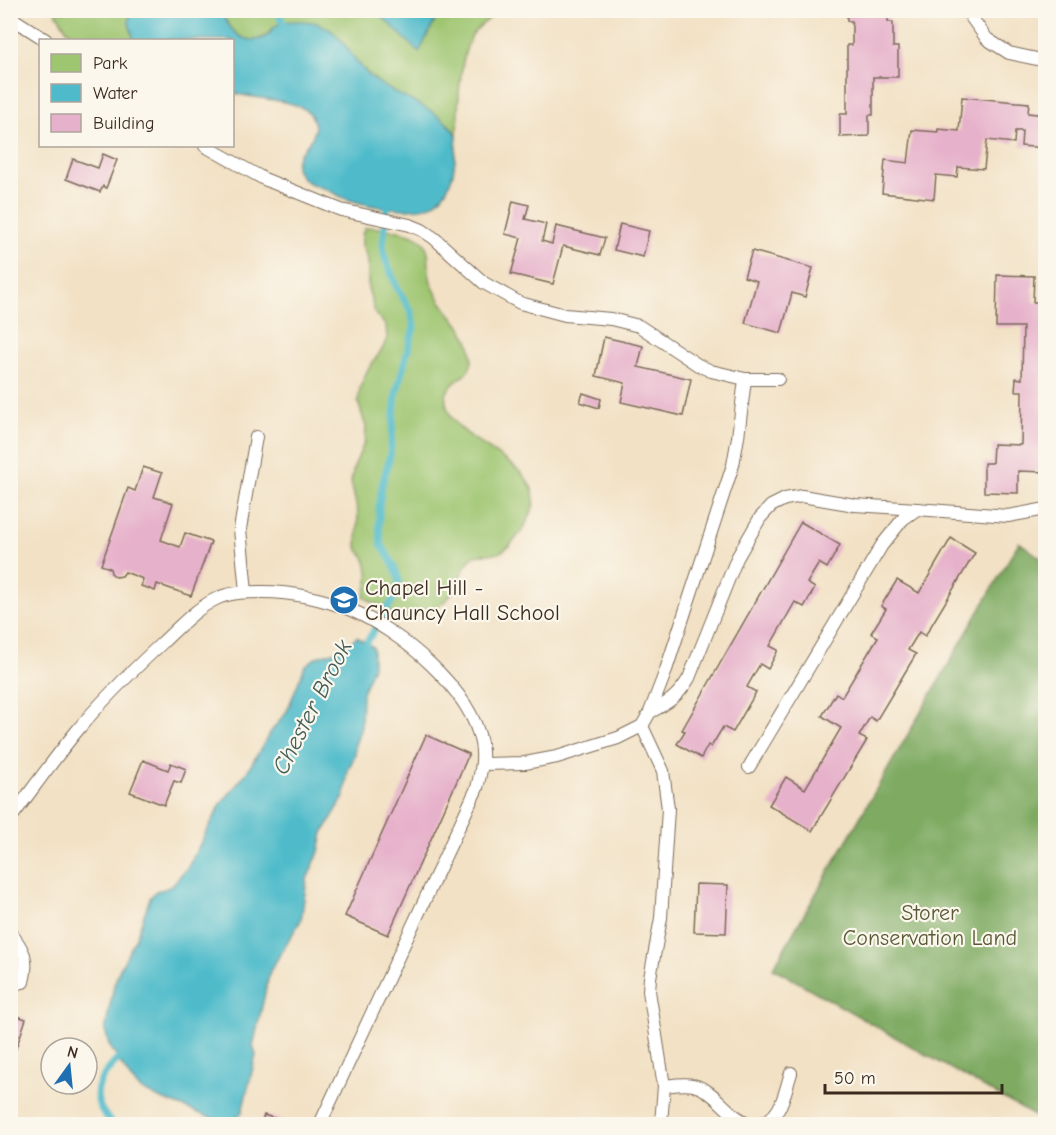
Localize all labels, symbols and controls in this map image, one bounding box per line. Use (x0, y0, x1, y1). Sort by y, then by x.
legend (39, 39, 234, 147)
text: Park (93, 53, 128, 74)
text: Water (93, 83, 138, 104)
text: Building (93, 113, 155, 134)
place label: Chapel Hill - Chauncy Hall School (365, 575, 560, 626)
school or university icon: Chapel Hill - Chauncy Hall School (328, 584, 360, 616)
water label: Chester Brook (266, 635, 358, 779)
park label: Storer Conservation Land (843, 900, 1017, 951)
north arrow (39, 1036, 99, 1096)
text: N (65, 1042, 80, 1063)
scale bar (825, 1057, 1002, 1095)
text: 50 m (834, 1068, 876, 1089)

